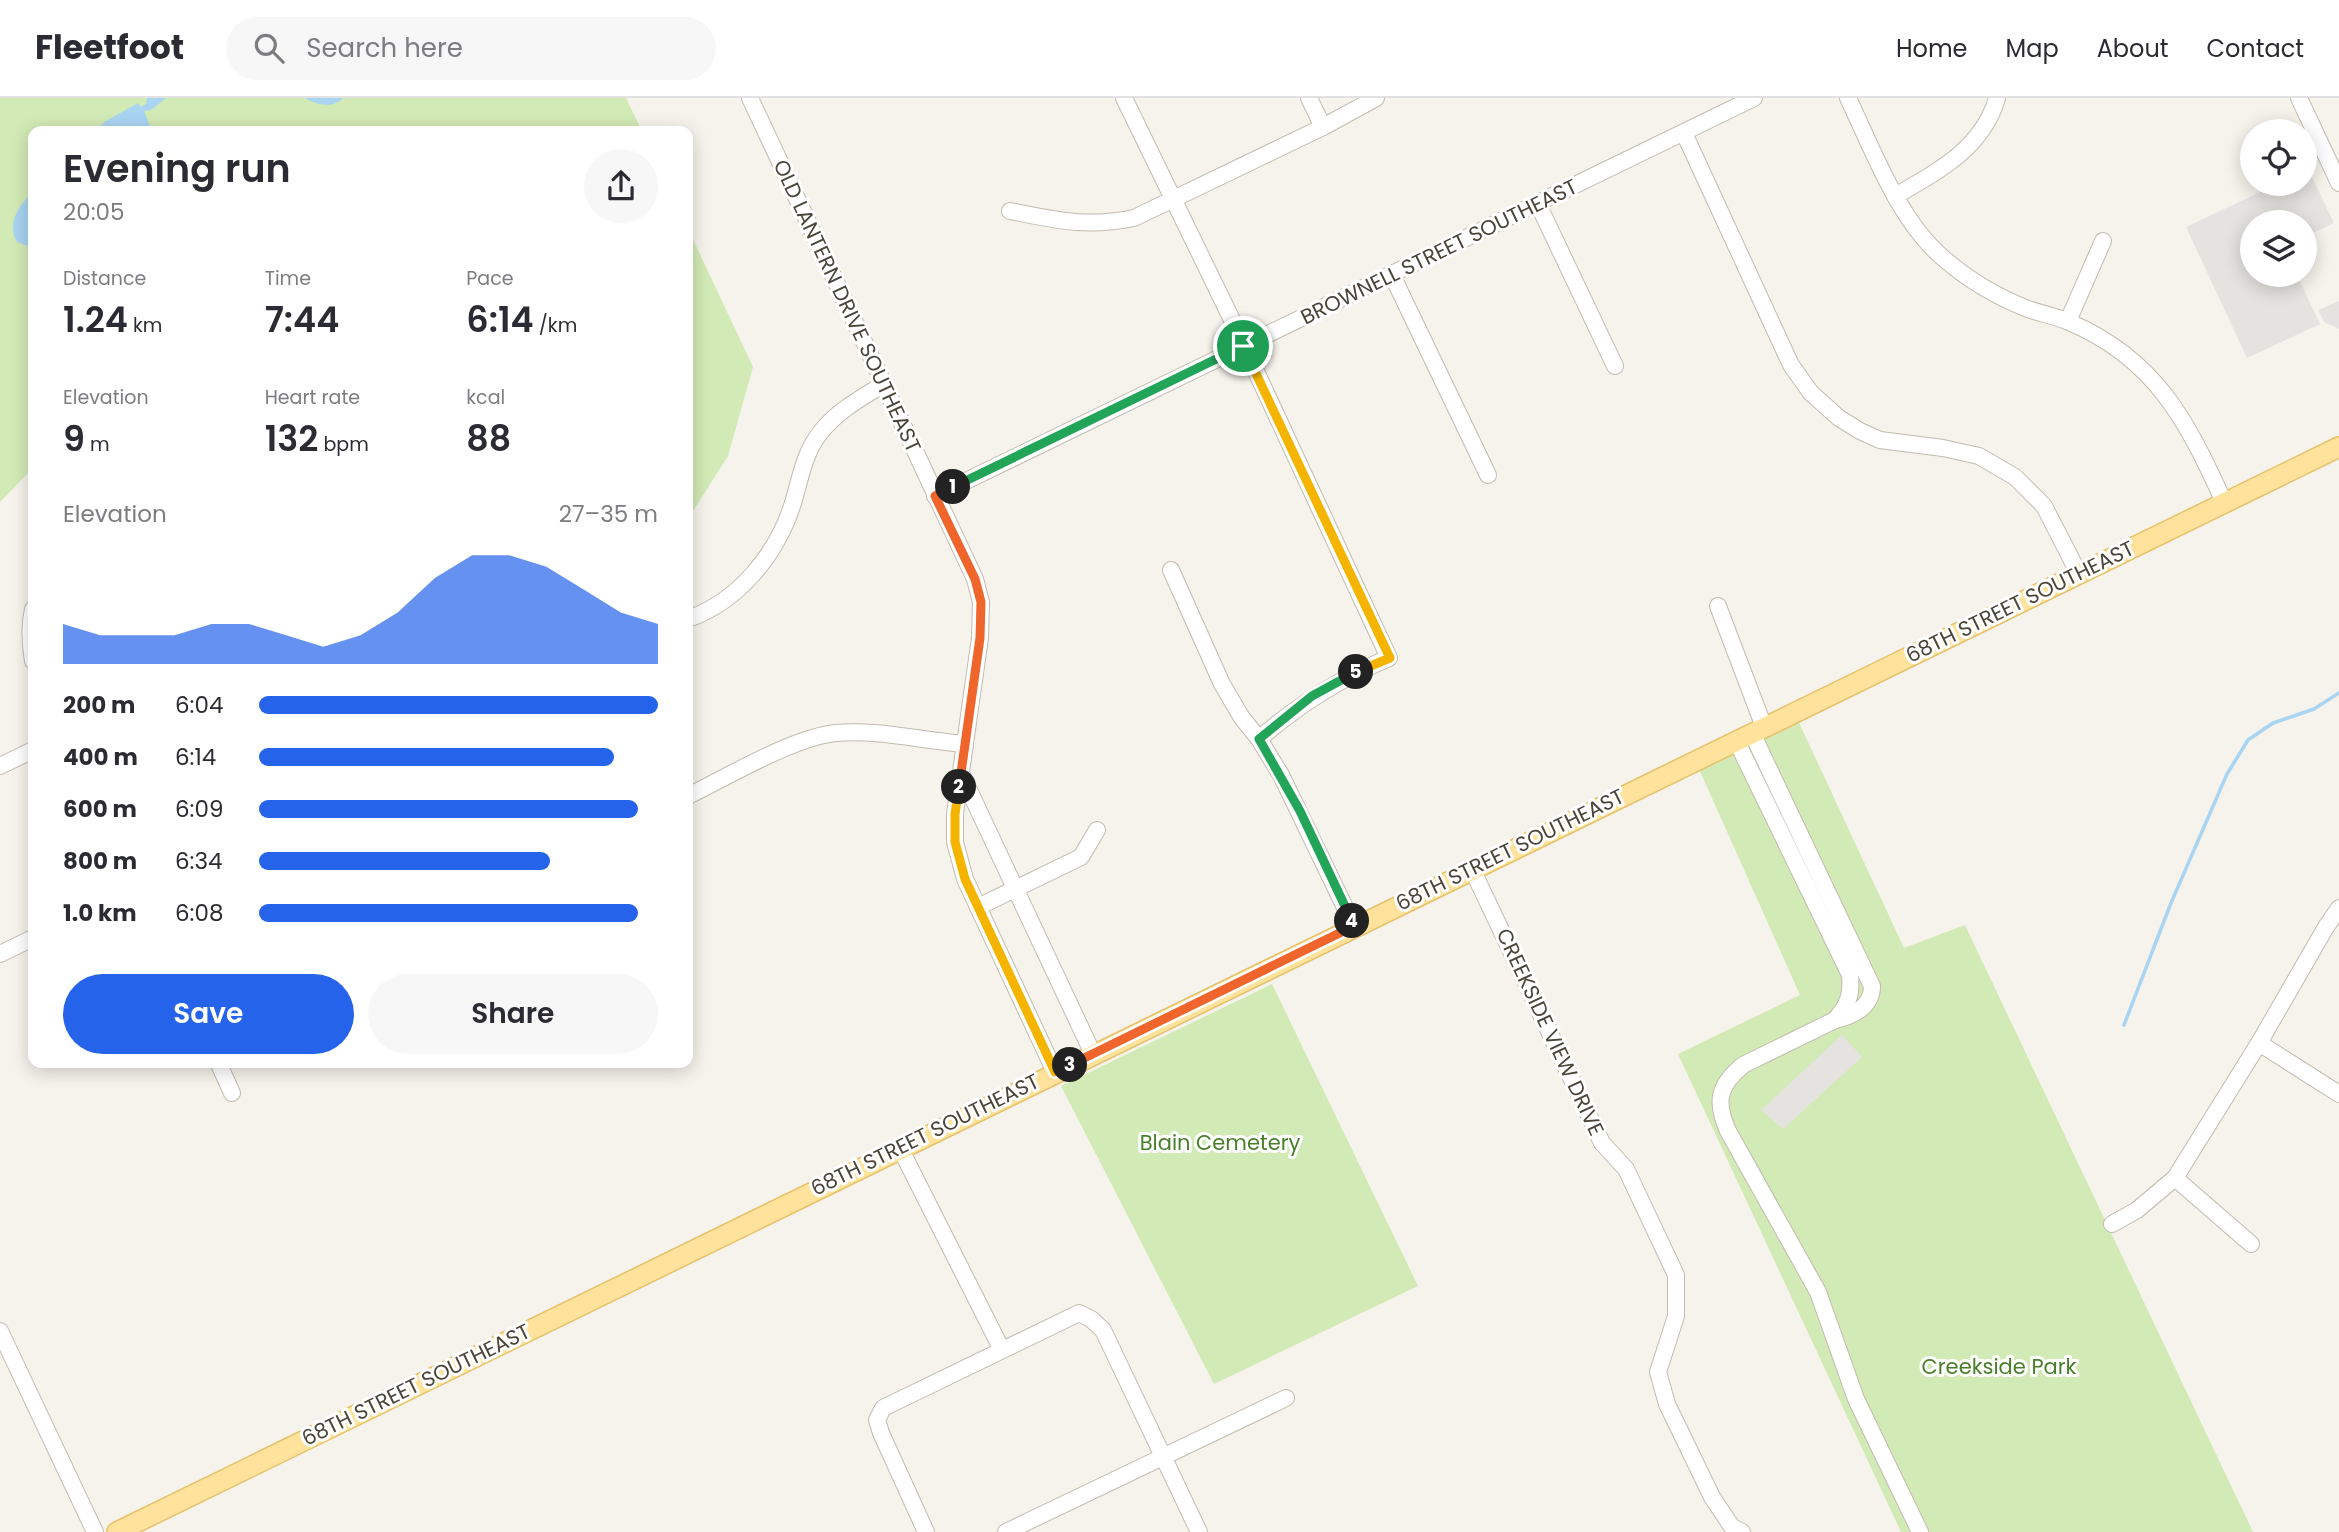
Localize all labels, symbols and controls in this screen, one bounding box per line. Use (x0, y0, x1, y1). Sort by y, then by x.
search box (226, 17, 716, 80)
text: Fleetfoot (35, 24, 184, 71)
icon: search (250, 29, 288, 67)
text: Search here (306, 30, 463, 66)
text: Home (1896, 32, 1968, 65)
text: Map (2006, 32, 2059, 65)
text: About (2097, 32, 2168, 65)
text: Contact (2206, 32, 2304, 65)
map controls (2240, 119, 2317, 287)
button: locate (2240, 119, 2317, 196)
text: Evening run (63, 142, 291, 195)
button: share (584, 149, 658, 223)
street label: OLD LANTERN DRIVE SOUTHEAST (767, 155, 928, 457)
street label: BROWNELL STREET SOUTHEAST (1296, 172, 1582, 331)
text: 20:05 (63, 196, 124, 228)
button: layers (2240, 210, 2317, 287)
text: Distance (63, 265, 146, 292)
text: Time (265, 265, 311, 292)
text: Pace (466, 265, 514, 292)
text: 1.24 (63, 295, 128, 344)
text: 7:44 (265, 295, 339, 344)
text: 6:14 (466, 295, 534, 344)
text: km (128, 312, 162, 339)
text: /km (534, 312, 577, 339)
pin (1213, 316, 1273, 376)
icon: arrive (1224, 327, 1262, 365)
text: Elevation (63, 384, 149, 411)
text: Heart rate (265, 384, 360, 411)
text: kcal (466, 384, 505, 411)
text: 9 (63, 414, 85, 463)
text: 132 (265, 414, 318, 463)
text: 88 (466, 414, 511, 463)
text: m (85, 431, 110, 458)
text: bpm (318, 431, 369, 458)
pin: 1 (936, 470, 970, 504)
text: 1 (949, 473, 956, 500)
text: Elevation (63, 498, 167, 530)
text: 27–35 m (559, 498, 658, 530)
street label: 68TH STREET SOUTHEAST (1901, 534, 2139, 670)
pin: 5 (1338, 654, 1374, 690)
text: 5 (1349, 658, 1362, 685)
text: 200 m (63, 689, 135, 721)
text: 6:04 (175, 689, 223, 721)
text: 400 m (63, 741, 138, 773)
text: 6:14 (175, 741, 216, 773)
pin: 2 (942, 770, 976, 804)
text: 2 (953, 773, 964, 800)
street label: 68TH STREET SOUTHEAST (1391, 782, 1629, 918)
text: 600 m (63, 793, 137, 825)
text: 6:09 (175, 793, 223, 825)
text: 800 m (63, 845, 137, 877)
text: 6:34 (175, 845, 223, 877)
text: 1.0 km (63, 897, 137, 929)
text: 6:08 (175, 897, 223, 929)
pin: 4 (1334, 904, 1370, 938)
text: 4 (1345, 907, 1358, 934)
street label: CREEKSIDE VIEW DRIVE (1490, 923, 1611, 1140)
button: Save (63, 974, 354, 1054)
button: Share (368, 974, 658, 1054)
pin: 3 (1052, 1048, 1088, 1082)
text: 3 (1064, 1051, 1075, 1078)
street label: 68TH STREET SOUTHEAST (806, 1067, 1044, 1203)
park label: Blain Cemetery (1140, 1128, 1300, 1157)
street label: 68TH STREET SOUTHEAST (297, 1317, 535, 1453)
park label: Creekside Park (1922, 1352, 2077, 1381)

